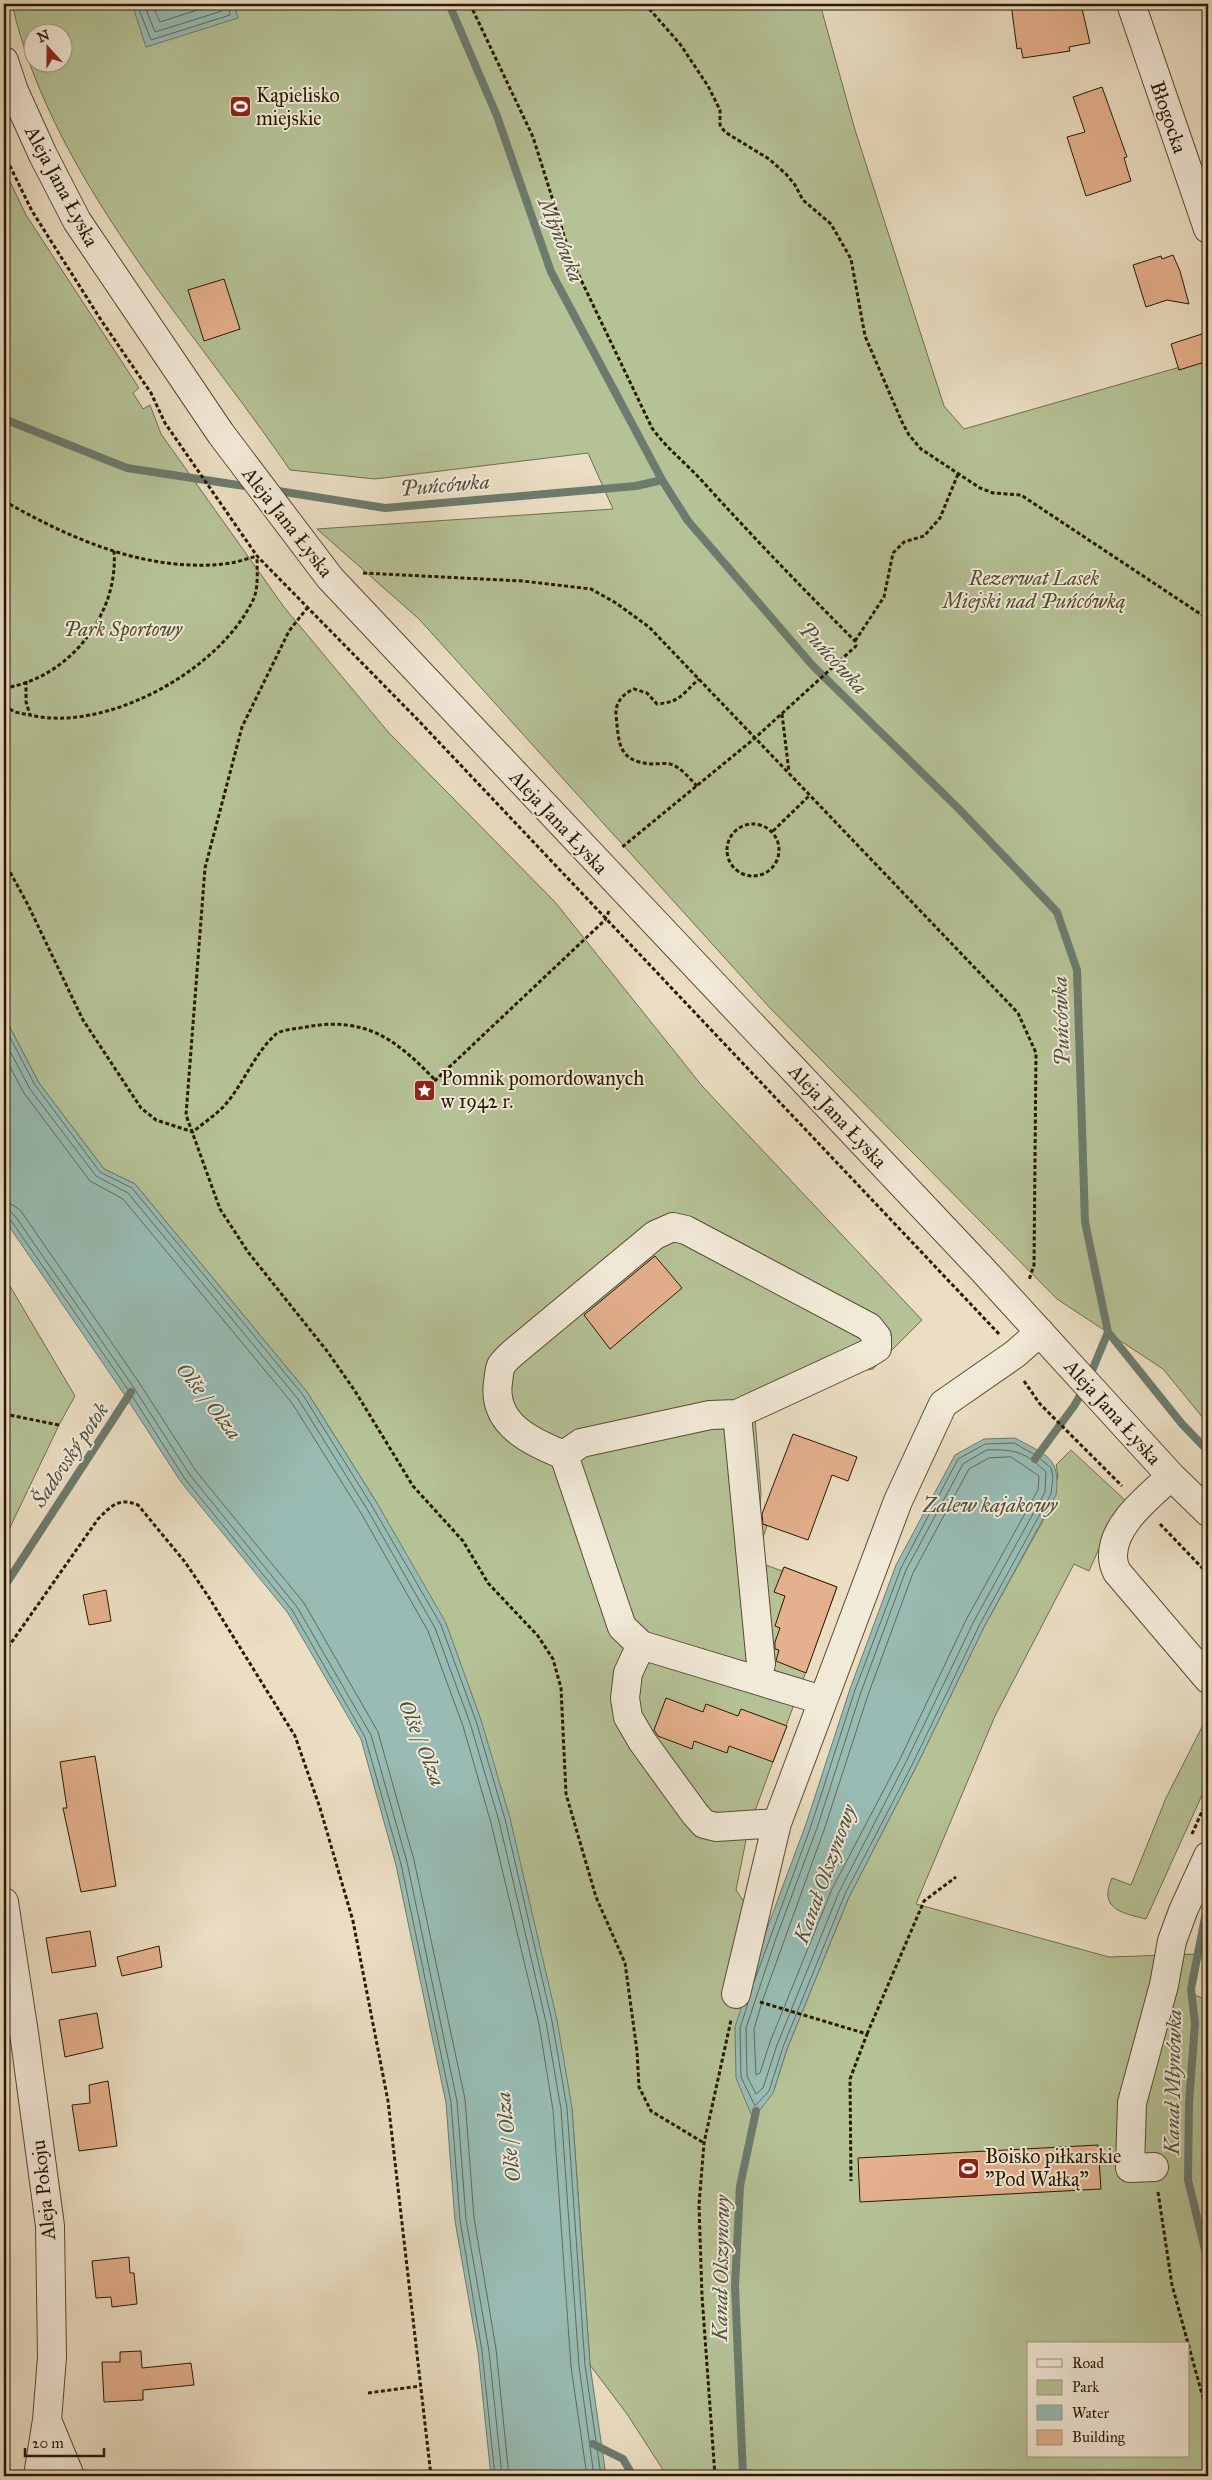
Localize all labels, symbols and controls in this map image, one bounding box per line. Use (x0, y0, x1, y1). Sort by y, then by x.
north arrow (22, 22, 72, 72)
text: N (35, 26, 52, 46)
street label: Błogocka (1145, 78, 1193, 157)
place label: Kąpielisko miejskie (256, 83, 340, 130)
sports icon: Kąpielisko miejskie (228, 95, 252, 119)
street label: Aleja Jana Łyska (19, 121, 104, 251)
water label: Młynówka (532, 192, 590, 286)
street label: Aleja Jana Łyska (236, 461, 339, 583)
water label: Puńcówka (399, 468, 491, 502)
park label: Rezerwat Lasek Miejski nad Puńcówką (941, 566, 1125, 613)
water label: Puńcówka (793, 616, 873, 700)
park label: Park Sportowy (64, 617, 184, 642)
street label: Aleja Jana Łyska (503, 764, 614, 880)
water label: Puńcówka (1046, 976, 1076, 1066)
street label: Aleja Jana Łyska (782, 1058, 893, 1174)
place label: Pomnik pomordowanych w 1942 r. (441, 1066, 644, 1113)
place icon: Pomnik pomordowanych w 1942 r. (413, 1078, 437, 1102)
street label: Aleja Jana Łyska (1058, 1354, 1167, 1471)
water label: Olše / Olza (171, 1357, 247, 1445)
water label: Šadovský potok (24, 1397, 115, 1513)
water label: Zalew kajakowy (922, 1492, 1059, 1518)
water label: Olše / Olza (393, 1696, 451, 1790)
water label: Kanał Olszynowy (788, 1800, 863, 1948)
water label: Kanał Młynówka (1159, 2009, 1187, 2156)
water label: Olše / Olza (490, 2090, 526, 2184)
street label: Aleja Pokoju (26, 2138, 60, 2242)
place label: Boisko piłkarskie "Pod Wałką" (985, 2144, 1121, 2191)
sports icon: Boisko piłkarskie "Pod Wałką" (957, 2156, 981, 2180)
water label: Kanał Olszynowy (707, 2194, 735, 2342)
legend (1027, 2342, 1190, 2458)
text: Road (1072, 2354, 1104, 2372)
text: Park (1072, 2378, 1099, 2396)
text: Water (1072, 2404, 1109, 2422)
scale bar (25, 2425, 104, 2457)
text: Building (1072, 2428, 1126, 2446)
text: 20 m (32, 2434, 64, 2452)

